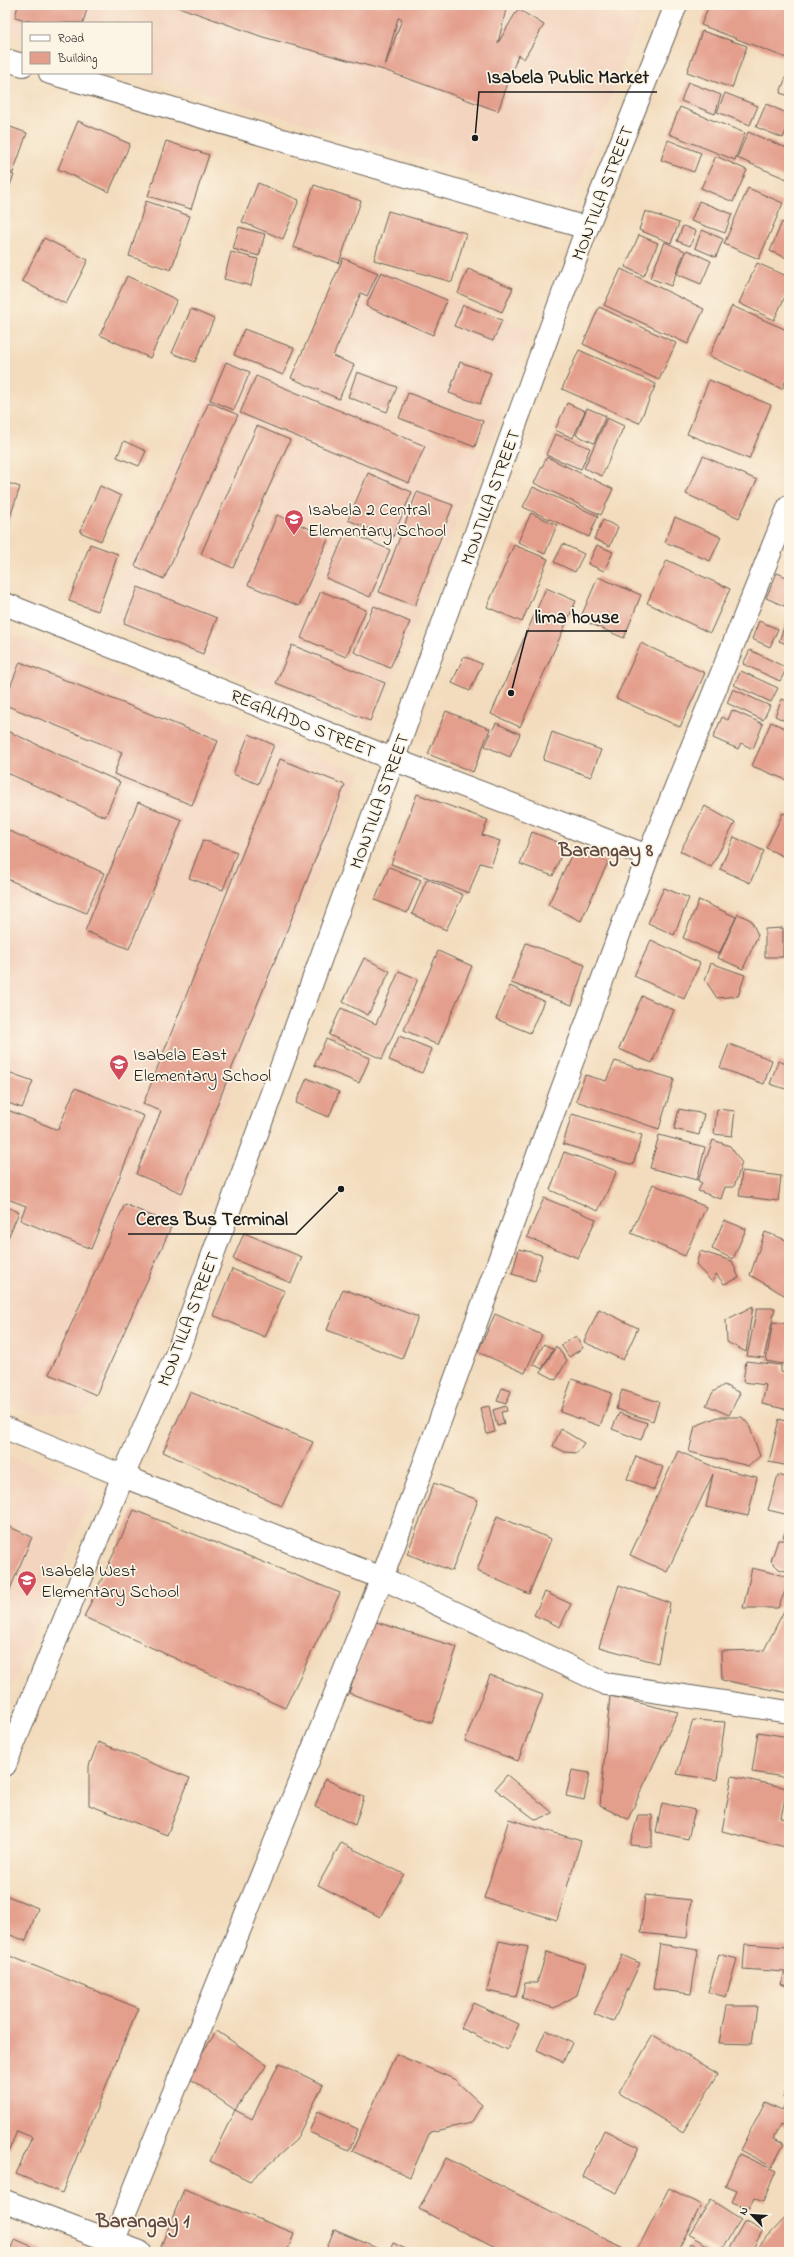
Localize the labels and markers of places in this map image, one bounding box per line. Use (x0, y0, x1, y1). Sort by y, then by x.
callout: Isabela Public Market (479, 61, 657, 92)
place label: Isabela 2 Central Elementary School (308, 498, 446, 545)
school or university icon: Isabela 2 Central Elementary School (283, 508, 305, 536)
callout: lima house (527, 600, 627, 631)
place label: Isabela East Elementary School (133, 1043, 271, 1090)
school or university icon: Isabela East Elementary School (108, 1053, 130, 1081)
callout: Ceres Bus Terminal (128, 1203, 296, 1234)
place label: Isabela West Elementary School (41, 1559, 179, 1606)
school or university icon: Isabela West Elementary School (16, 1569, 38, 1597)

